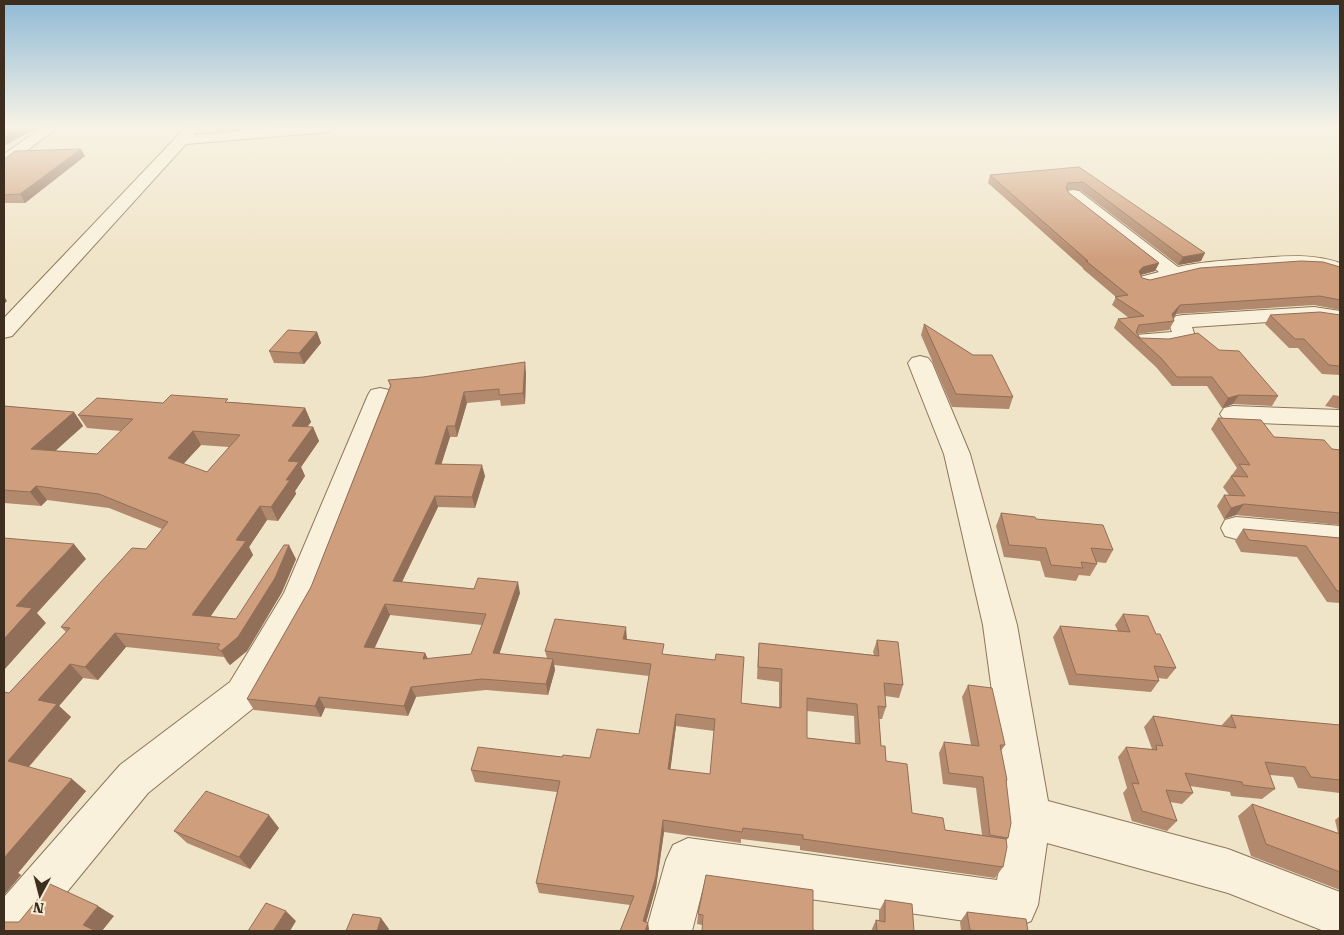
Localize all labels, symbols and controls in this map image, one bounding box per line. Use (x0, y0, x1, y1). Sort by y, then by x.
north arrow (15, 870, 65, 920)
text: N (32, 899, 45, 917)

